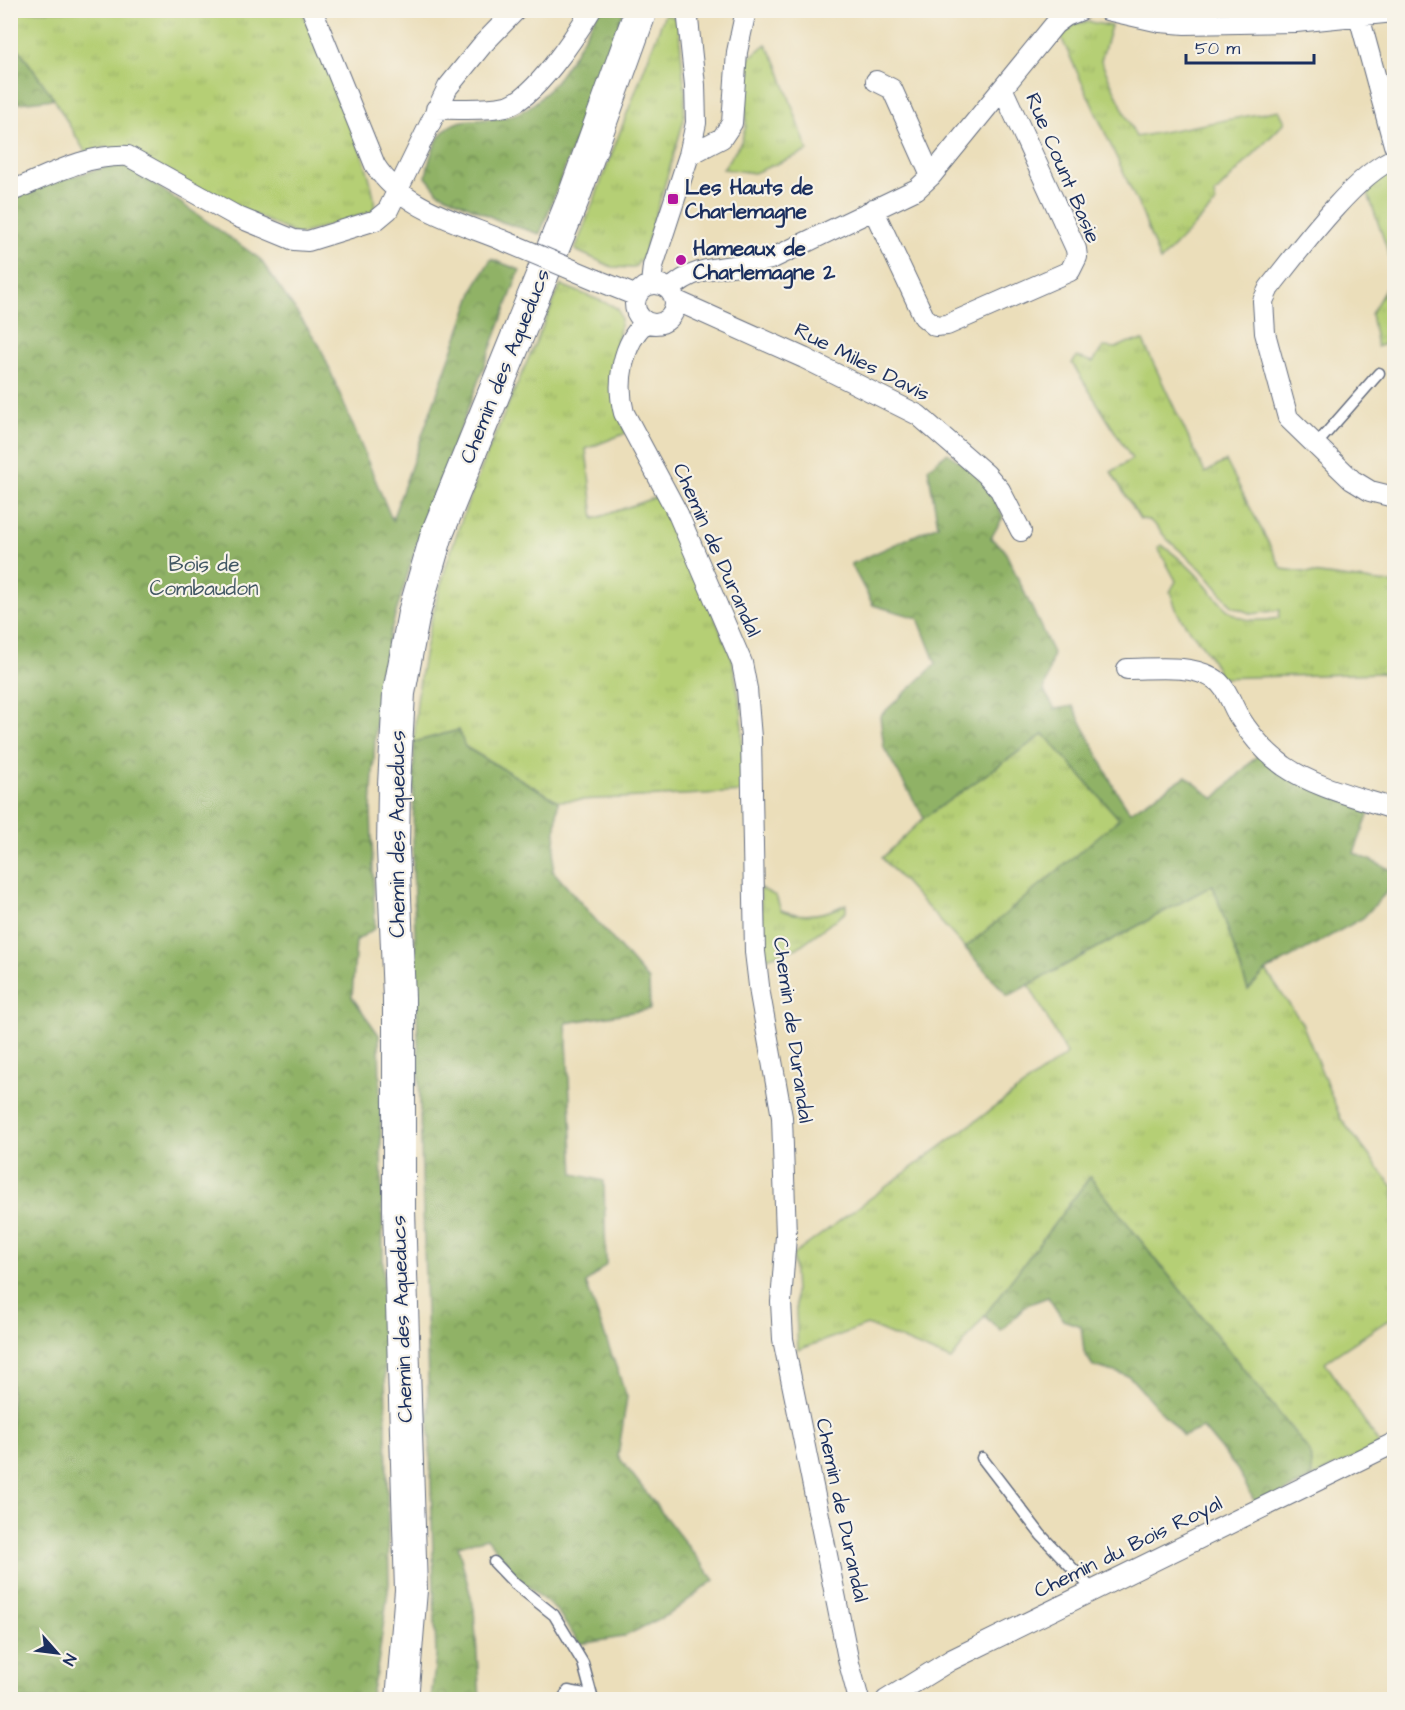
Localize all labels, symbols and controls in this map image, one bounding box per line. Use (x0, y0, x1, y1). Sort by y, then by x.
scale bar (1186, 27, 1314, 65)
text: 50 m (1195, 36, 1240, 61)
street label: Rue Count Basie (1018, 88, 1108, 248)
place label: Les Hauts de Charlemagne (685, 173, 814, 228)
marker: Les Hauts de Charlemagne (666, 192, 680, 206)
place label: Hameaux de Charlemagne 2 (693, 234, 836, 289)
marker: Hameaux de Charlemagne 2 (674, 253, 688, 267)
street label: Chemin des Aqueducs (453, 264, 557, 468)
street label: Rue Miles Davis (789, 315, 935, 409)
street label: Chemin de Durandal (666, 459, 768, 641)
park label: Bois de Combaudon (149, 550, 259, 603)
street label: Chemin des Aqueducs (383, 730, 412, 938)
street label: Chemin de Durandal (766, 935, 820, 1125)
street label: Chemin des Aqueducs (384, 1215, 420, 1423)
street label: Chemin de Durandal (808, 1415, 876, 1605)
street label: Chemin du Bois Royal (1029, 1489, 1228, 1607)
north arrow (27, 1623, 87, 1683)
text: N (57, 1650, 81, 1669)

